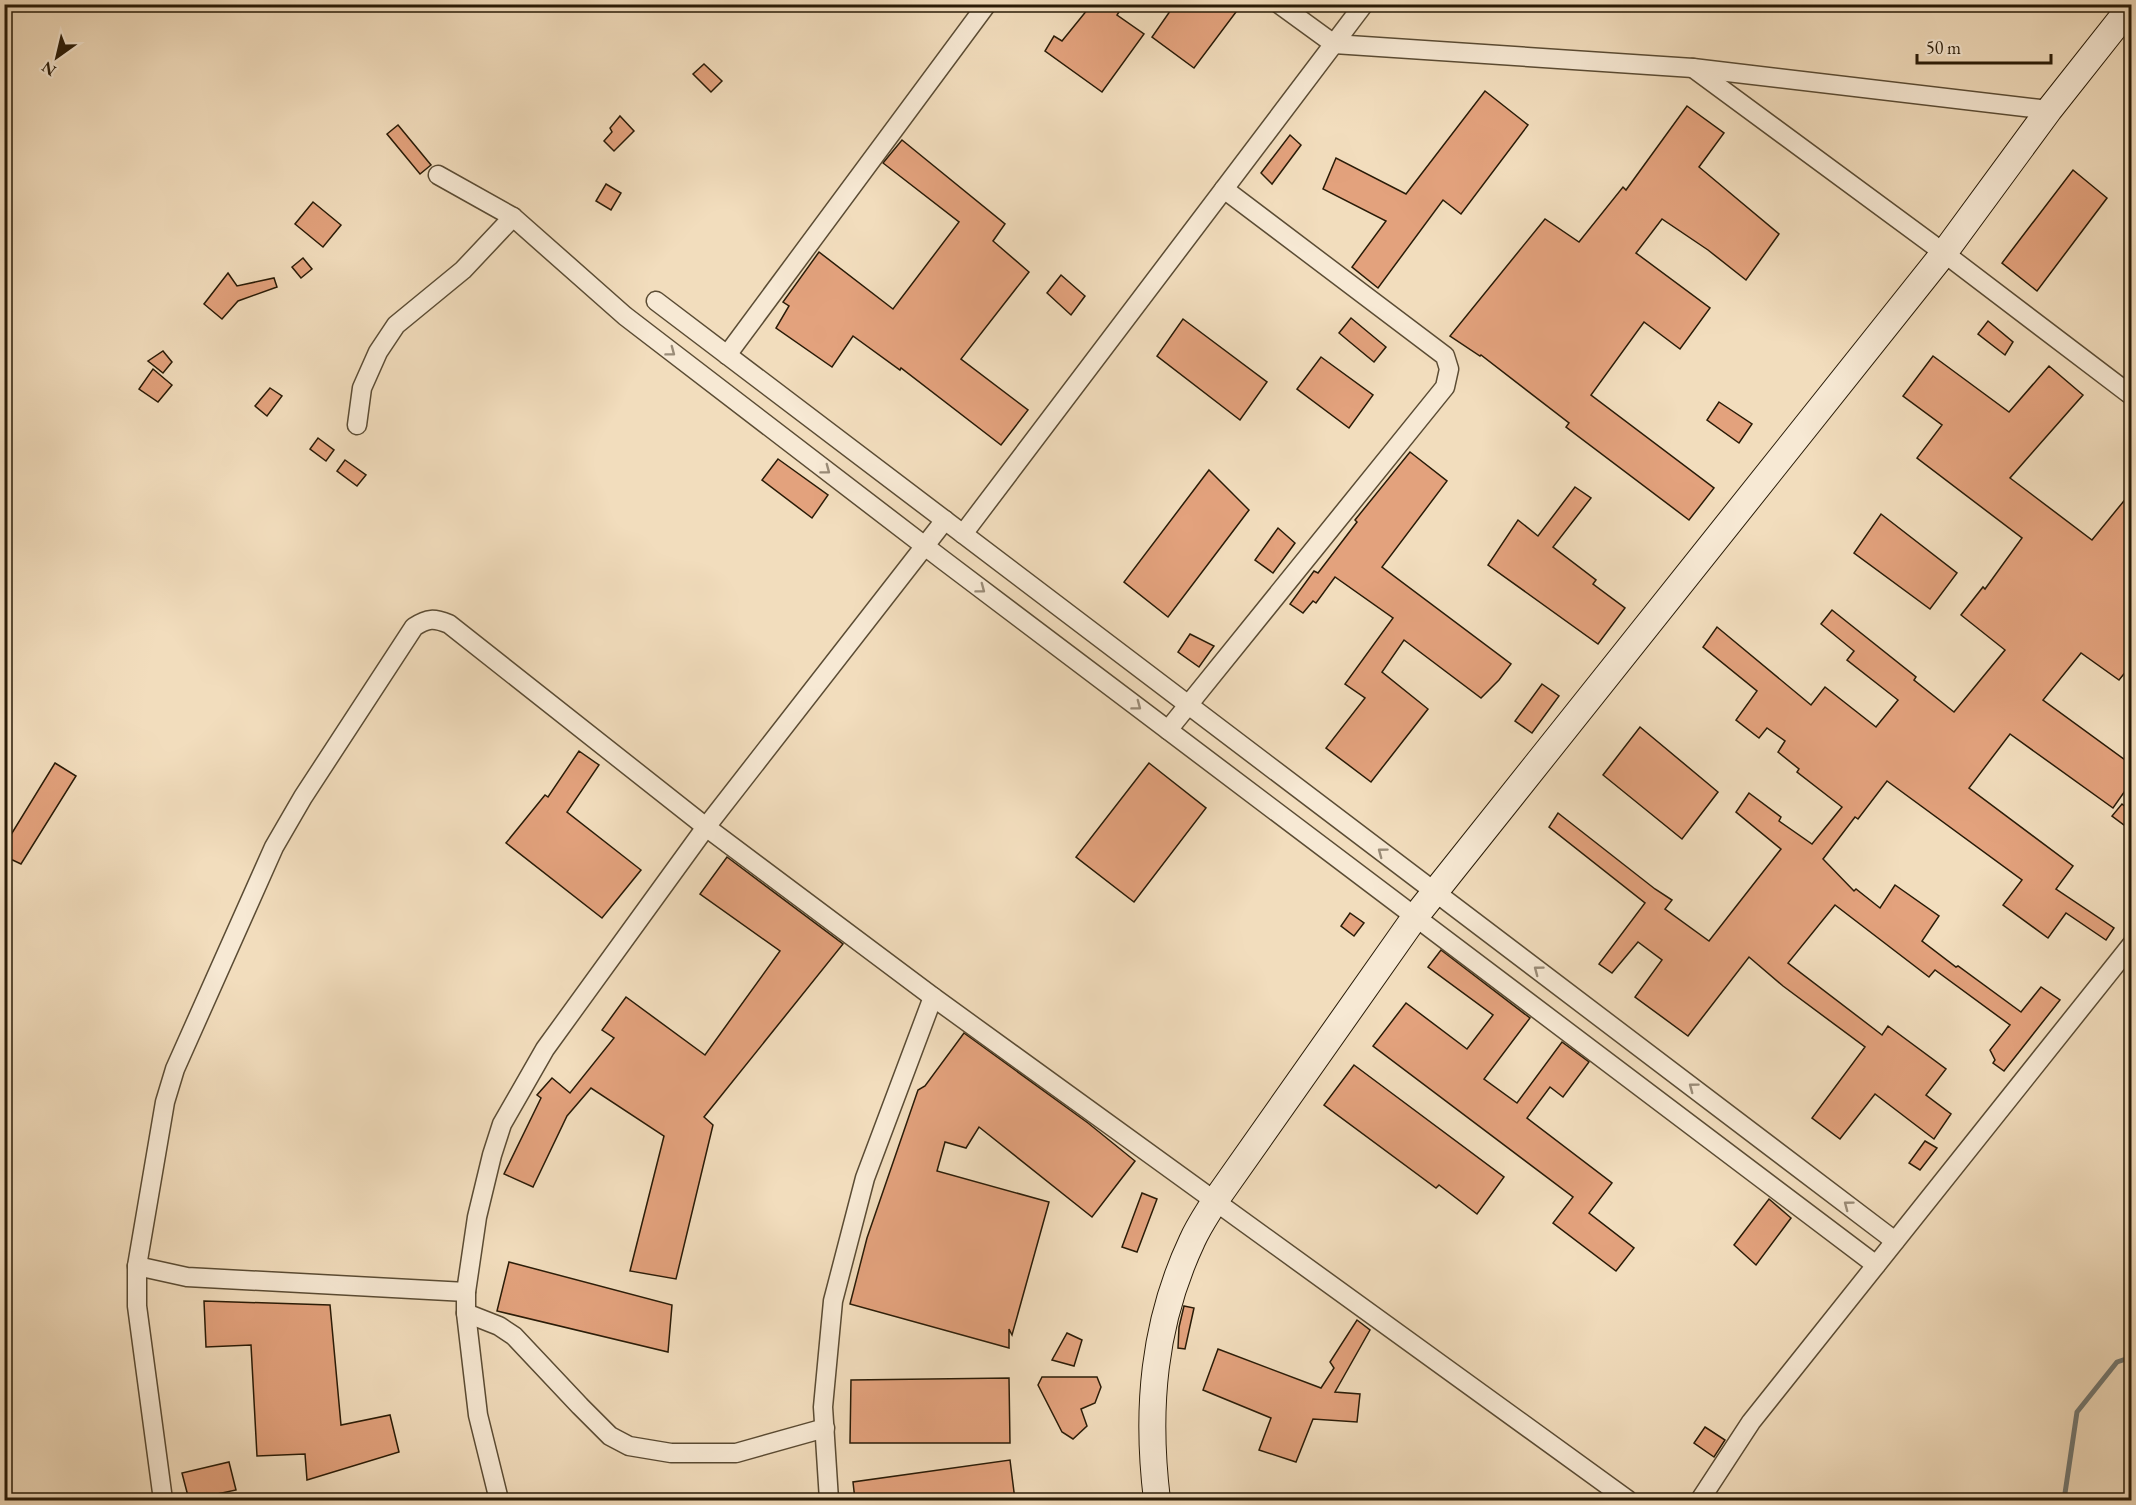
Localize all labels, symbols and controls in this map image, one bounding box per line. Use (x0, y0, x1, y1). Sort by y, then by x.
north arrow (27, 27, 87, 87)
scale bar (1917, 27, 2050, 65)
text: 50 m (1926, 36, 1961, 59)
text: N (38, 57, 60, 81)
one-way arrow (665, 344, 676, 355)
one-way arrow (819, 463, 830, 474)
one-way arrow (974, 581, 985, 592)
one-way arrow (1130, 699, 1141, 710)
one-way arrow (1378, 848, 1389, 859)
one-way arrow (1533, 966, 1544, 977)
one-way arrow (1689, 1084, 1700, 1095)
one-way arrow (1844, 1202, 1855, 1213)

